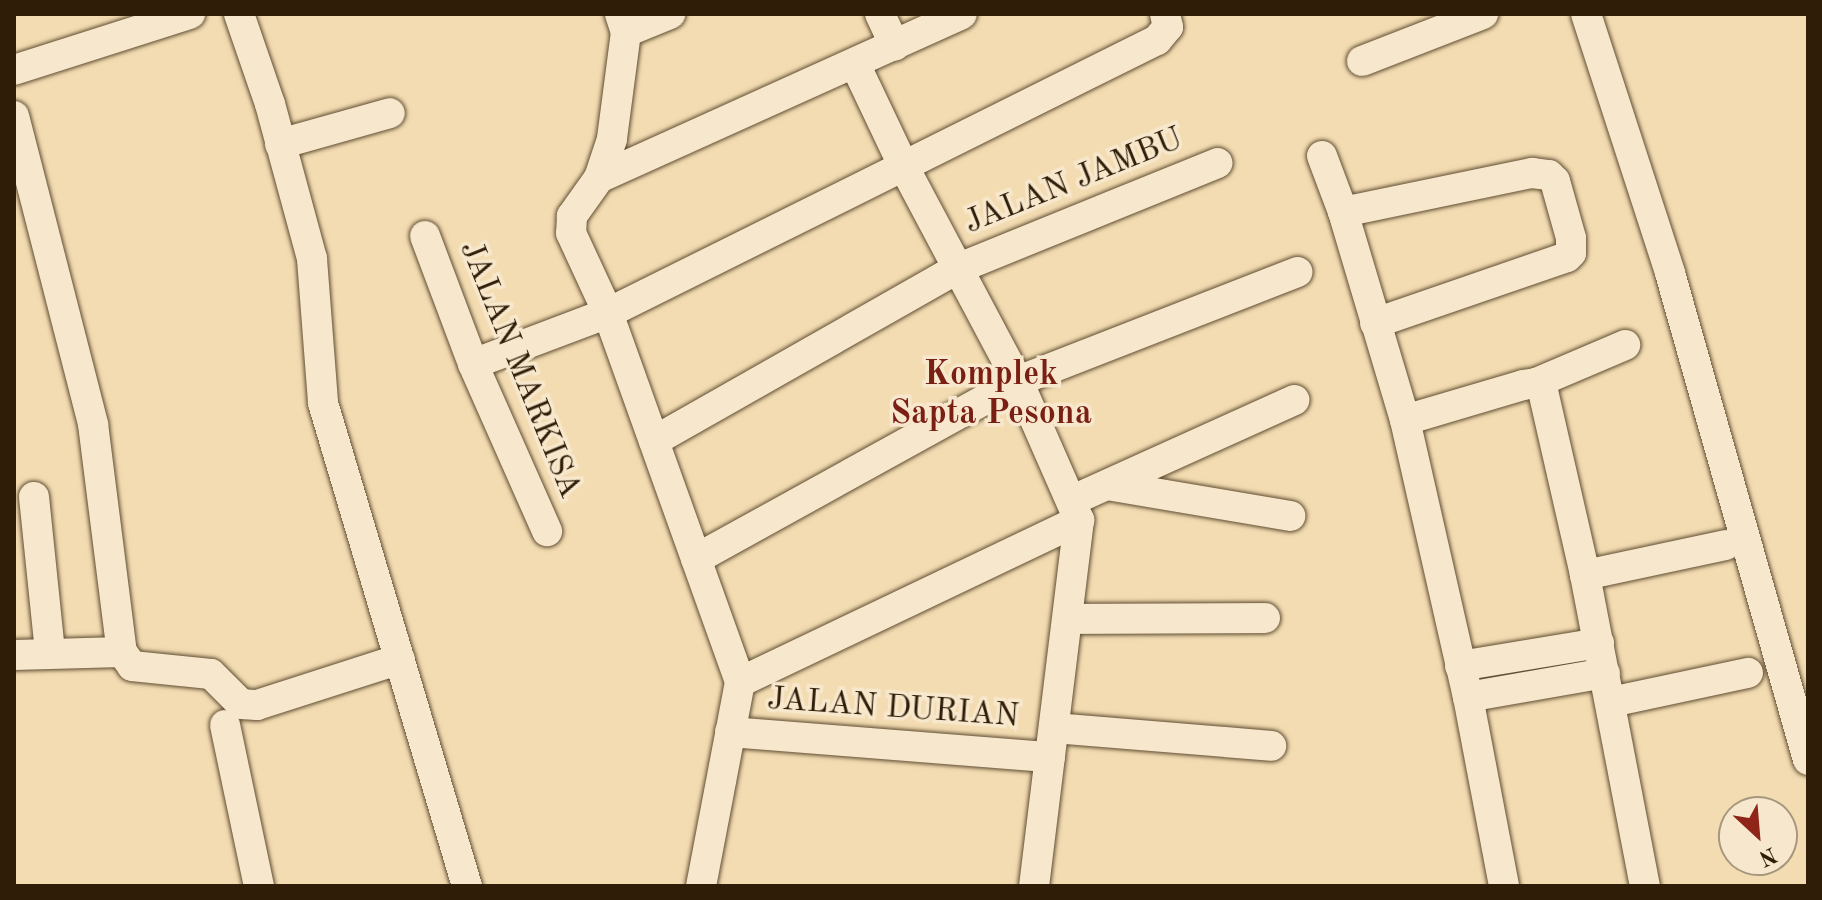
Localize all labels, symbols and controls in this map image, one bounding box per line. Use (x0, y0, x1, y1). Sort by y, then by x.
street label: JALAN JAMBU (959, 121, 1189, 243)
street label: JALAN MARKISA (450, 236, 588, 504)
district label: Komplek Sapta Pesona (890, 355, 1092, 434)
street label: JALAN DURIAN (766, 681, 1020, 737)
north arrow (1718, 796, 1798, 876)
text: N (1755, 842, 1780, 869)

